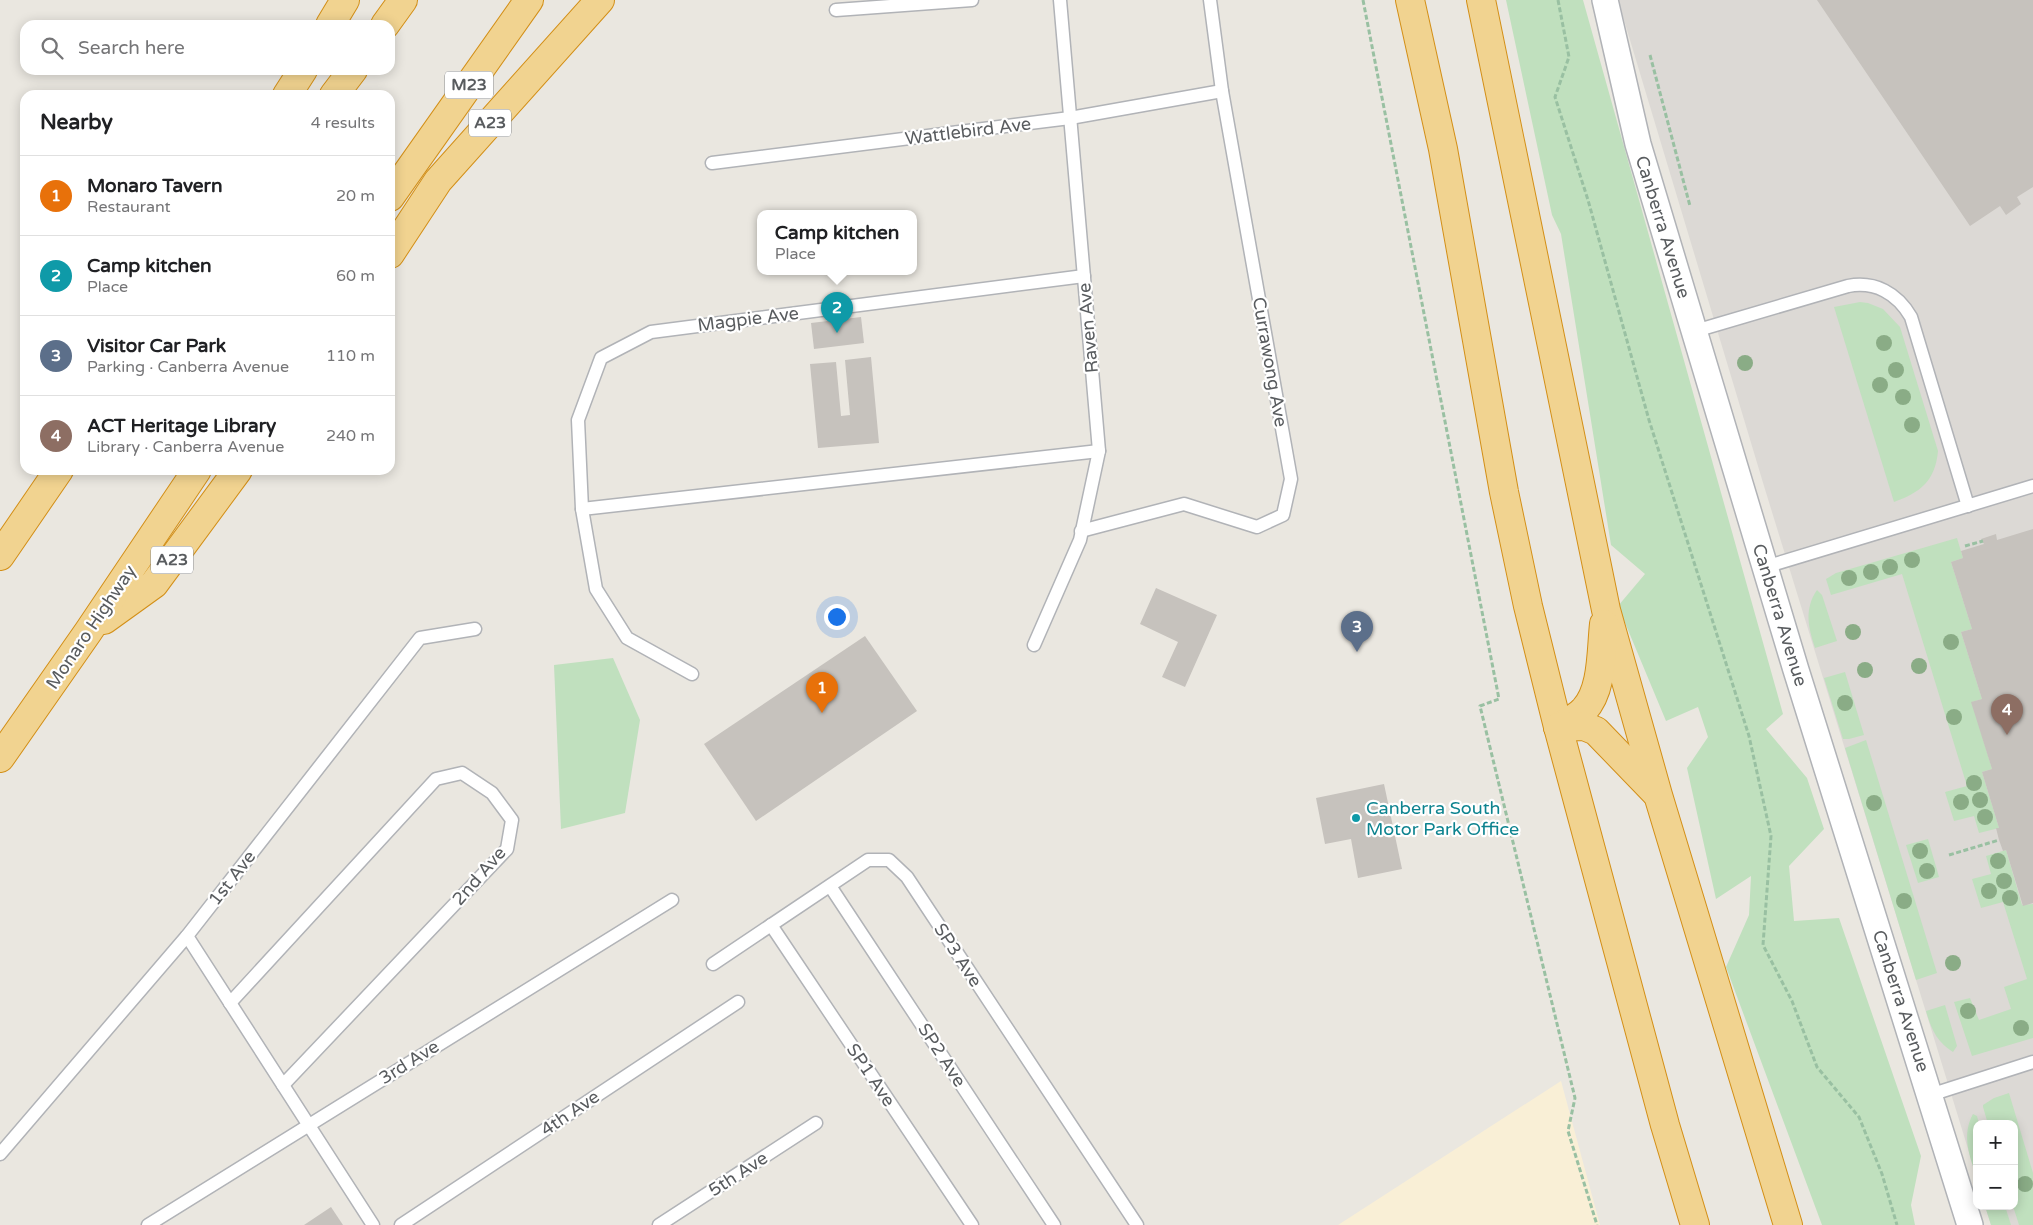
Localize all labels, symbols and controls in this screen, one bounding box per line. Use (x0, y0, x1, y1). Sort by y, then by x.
search box (20, 20, 395, 75)
icon: search (38, 34, 66, 62)
text: Search here (78, 37, 185, 59)
road number: M23 (445, 72, 493, 98)
text: Nearby (40, 110, 113, 135)
road number: A23 (469, 110, 511, 136)
street label: Wattlebird Ave (904, 112, 1032, 150)
text: 4 results (311, 113, 375, 133)
street label: Canberra Avenue (1631, 153, 1695, 301)
text: Monaro Tavern (87, 175, 222, 197)
text: 1 (51, 186, 61, 206)
text: 20 m (336, 186, 375, 206)
text: Restaurant (87, 197, 171, 217)
popup (757, 210, 917, 275)
text: Camp kitchen (775, 222, 899, 244)
text: Place (775, 244, 816, 264)
text: Camp kitchen (87, 255, 212, 277)
text: 2 (51, 266, 61, 286)
text: 60 m (336, 266, 375, 286)
text: Place (87, 277, 128, 297)
street label: Raven Ave (1073, 282, 1103, 374)
pin: 2 (821, 292, 853, 333)
street label: Currawong Ave (1248, 295, 1292, 429)
street label: Magpie Ave (696, 302, 800, 336)
text: Visitor Car Park (87, 335, 226, 357)
text: 3 (51, 346, 61, 366)
text: 110 m (326, 346, 375, 366)
text: Parking · Canberra Avenue (87, 357, 289, 377)
text: ACT Heritage Library (87, 415, 276, 437)
text: 4 (51, 426, 61, 446)
text: 240 m (326, 426, 375, 446)
text: Library · Canberra Avenue (87, 437, 284, 457)
street label: Canberra Avenue (1748, 541, 1812, 689)
road number: A23 (151, 546, 193, 574)
street label: Monaro Highway (41, 560, 141, 693)
your location (824, 604, 850, 630)
pin: 3 (1341, 611, 1373, 652)
pin: 1 (806, 672, 838, 713)
pin: 4 (1991, 694, 2023, 735)
place label: Canberra South Motor Park Office (1366, 797, 1519, 840)
marker: Canberra South Motor Park Office (1350, 812, 1362, 824)
street label: 2nd Ave (448, 842, 510, 910)
street label: 1st Ave (204, 846, 260, 910)
street label: SP3 Ave (929, 919, 987, 991)
street label: Canberra Avenue (1868, 927, 1934, 1075)
street label: SP2 Ave (913, 1019, 971, 1091)
street label: 3rd Ave (375, 1035, 443, 1089)
street label: SP1 Ave (842, 1039, 900, 1111)
street label: 4th Ave (536, 1085, 604, 1141)
map controls (1973, 1120, 2018, 1210)
button: + (1973, 1120, 2018, 1165)
street label: 5th Ave (704, 1147, 772, 1201)
button: − (1973, 1165, 2018, 1210)

